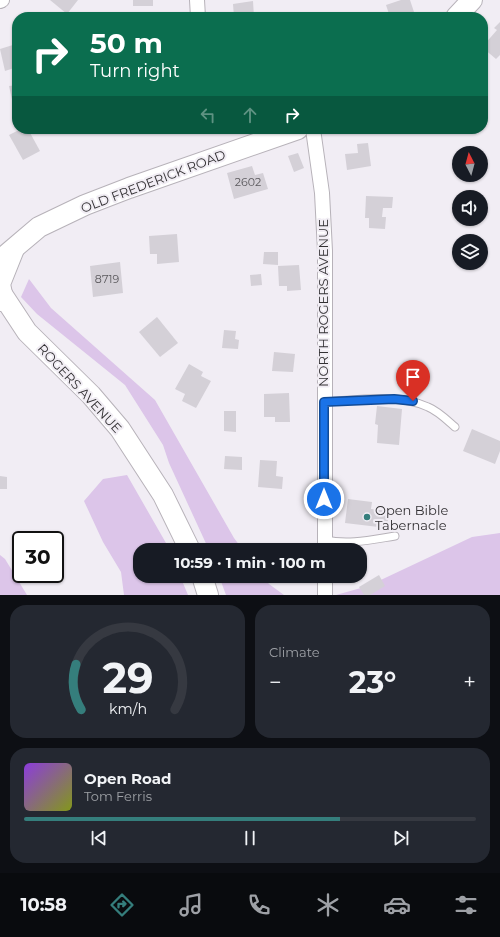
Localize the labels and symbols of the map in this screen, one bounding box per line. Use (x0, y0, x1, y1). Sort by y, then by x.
street label: OLD FREDERICK ROAD (78, 146, 228, 216)
north arrow (452, 146, 488, 182)
house number: 2602 (235, 175, 261, 189)
street label: NORTH ROGERS AVENUE (315, 219, 331, 387)
house number: 8719 (95, 272, 119, 286)
street label: ROGERS AVENUE (35, 340, 125, 436)
pin (396, 360, 430, 401)
position arrow (303, 478, 345, 520)
place label: Open Bible Tabernacle (375, 502, 448, 533)
marker: Open Bible Tabernacle (362, 512, 372, 522)
speed limit sign: 30 (12, 531, 64, 583)

